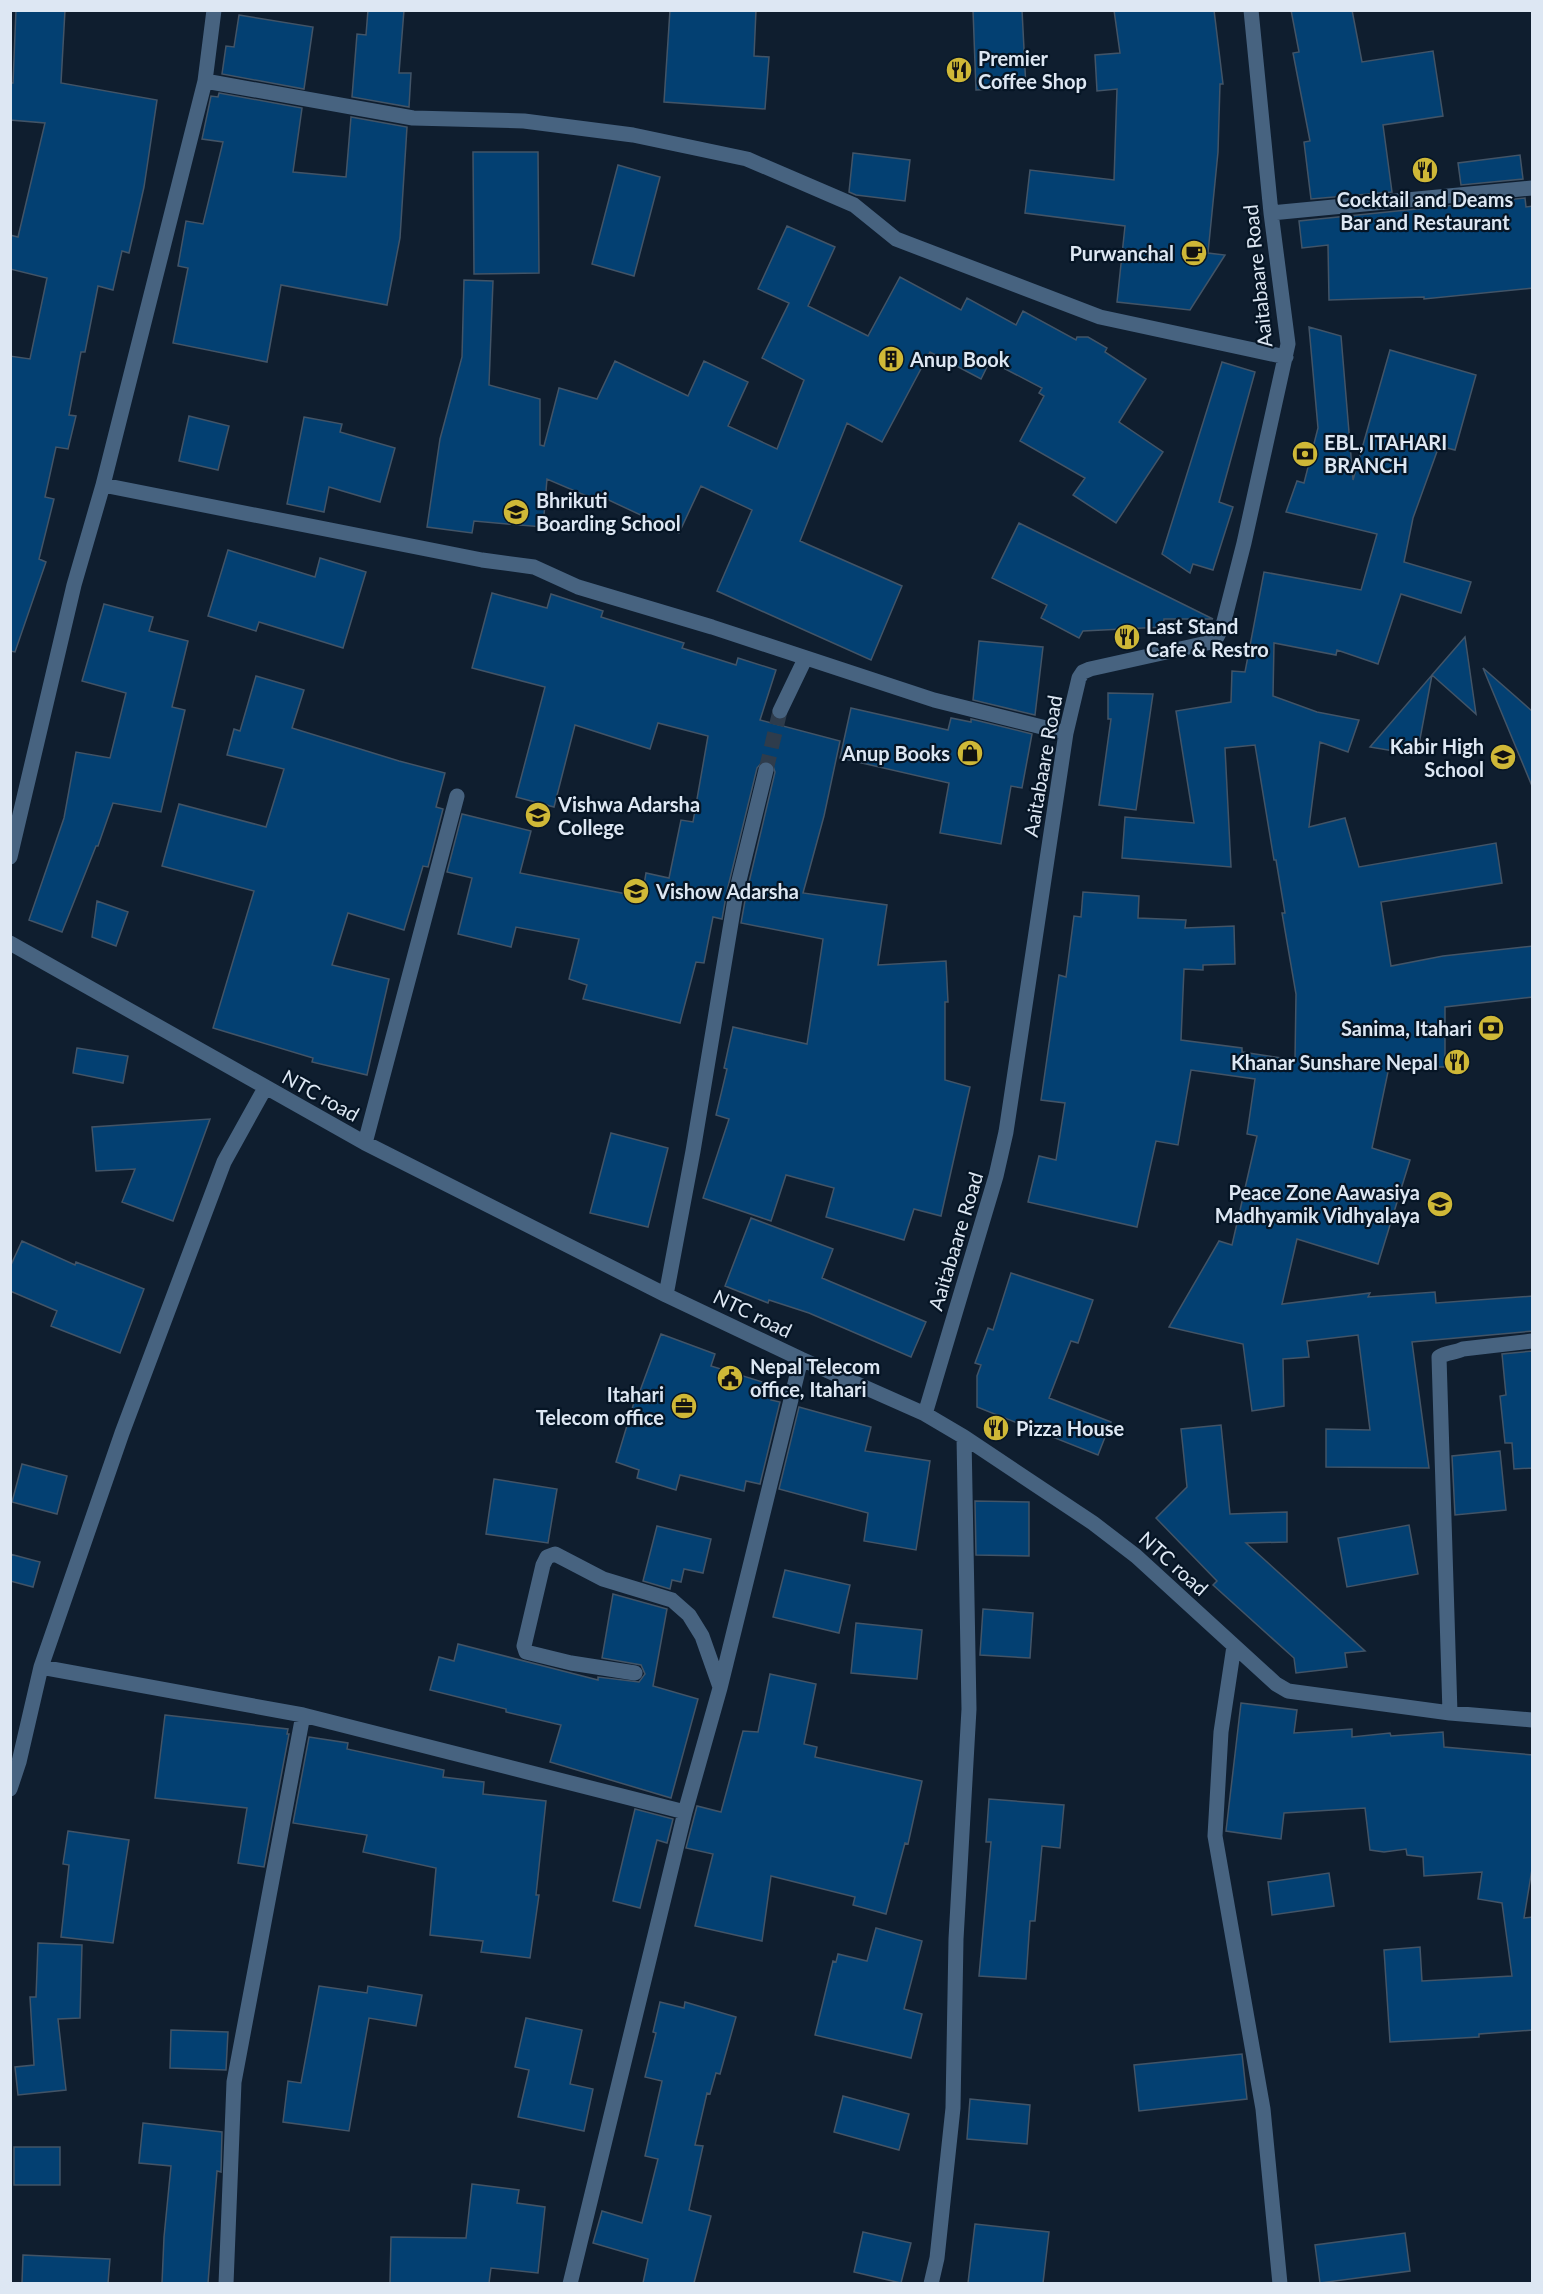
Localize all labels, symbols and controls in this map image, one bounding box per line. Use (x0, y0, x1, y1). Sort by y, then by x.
place label: Premier Coffee Shop (978, 46, 1087, 93)
restaurant icon: Premier Coffee Shop (944, 55, 974, 85)
restaurant icon: Cocktail and Deams Bar and Restaurant (1410, 155, 1440, 185)
place label: Cocktail and Deams Bar and Restaurant (1337, 187, 1513, 234)
street label: Aaitabaare Road (1238, 203, 1276, 349)
cafe icon: Purwanchal (1179, 238, 1209, 268)
place label: Purwanchal (1070, 241, 1174, 265)
building icon: Anup Book (876, 344, 906, 374)
place label: Anup Book (909, 347, 1010, 371)
place label: EBL, ITAHARI BRANCH (1324, 430, 1447, 477)
bank icon: EBL, ITAHARI BRANCH (1290, 439, 1320, 469)
place label: Bhrikuti Boarding School (536, 488, 681, 535)
school or university icon: Bhrikuti Boarding School (501, 497, 531, 527)
place label: Last Stand Cafe & Restro (1146, 614, 1269, 661)
restaurant icon: Last Stand Cafe & Restro (1112, 622, 1142, 652)
street label: Aaitabaare Road (1018, 693, 1066, 839)
place label: Kabir High School (1390, 734, 1484, 781)
shop icon: Anup Books (955, 738, 985, 768)
place label: Anup Books (841, 741, 950, 765)
school or university icon: Kabir High School (1488, 742, 1518, 772)
place label: Vishwa Adarsha College (557, 792, 700, 839)
school or university icon: Vishwa Adarsha College (523, 800, 553, 830)
school or university icon: Vishow Adarsha (621, 876, 651, 906)
place label: Vishow Adarsha (655, 879, 799, 903)
bank icon: Sanima, Itahari (1476, 1013, 1506, 1043)
place label: Sanima, Itahari (1341, 1016, 1472, 1040)
restaurant icon: Khanar Sunshare Nepal (1442, 1047, 1472, 1077)
place label: Khanar Sunshare Nepal (1231, 1050, 1438, 1074)
street label: NTC road (278, 1064, 364, 1126)
street label: Aaitabaare Road (923, 1169, 987, 1313)
place label: Peace Zone Aawasiya Madhyamik Vidhyalaya (1215, 1180, 1420, 1227)
school or university icon: Peace Zone Aawasiya Madhyamik Vidhyalaya (1425, 1189, 1455, 1219)
street label: NTC road (710, 1284, 796, 1342)
place label: Nepal Telecom office, Itahari (750, 1354, 880, 1401)
public building icon: Nepal Telecom office, Itahari (715, 1363, 745, 1393)
place label: Itahari Telecom office (536, 1382, 664, 1429)
office icon: Itahari Telecom office (669, 1391, 699, 1421)
restaurant icon: Pizza House (981, 1413, 1011, 1443)
place label: Pizza House (1016, 1416, 1124, 1440)
street label: NTC road (1135, 1526, 1213, 1600)

